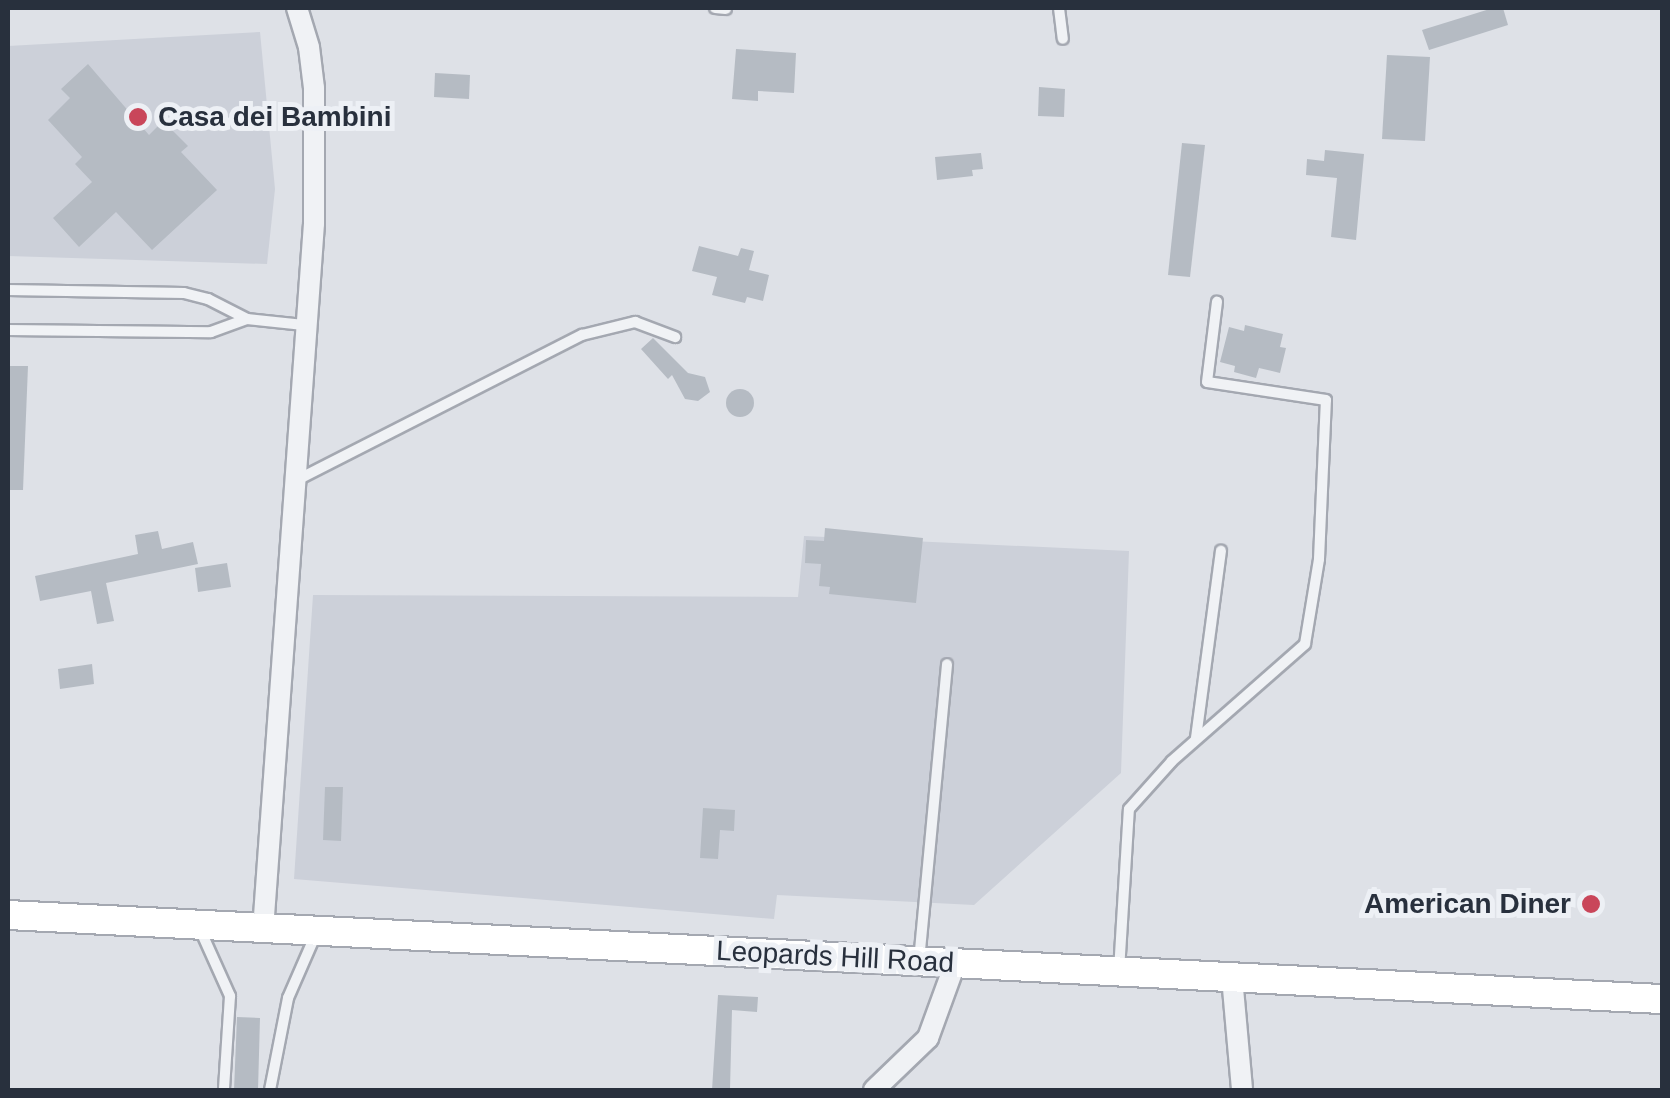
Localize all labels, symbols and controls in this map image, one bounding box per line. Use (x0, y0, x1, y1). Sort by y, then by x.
place label: Casa dei Bambini (158, 100, 391, 134)
marker: Casa dei Bambini (127, 106, 149, 128)
place label: American Diner (1364, 887, 1571, 921)
marker: American Diner (1580, 893, 1602, 915)
street label: Leopards Hill Road (715, 934, 955, 980)

